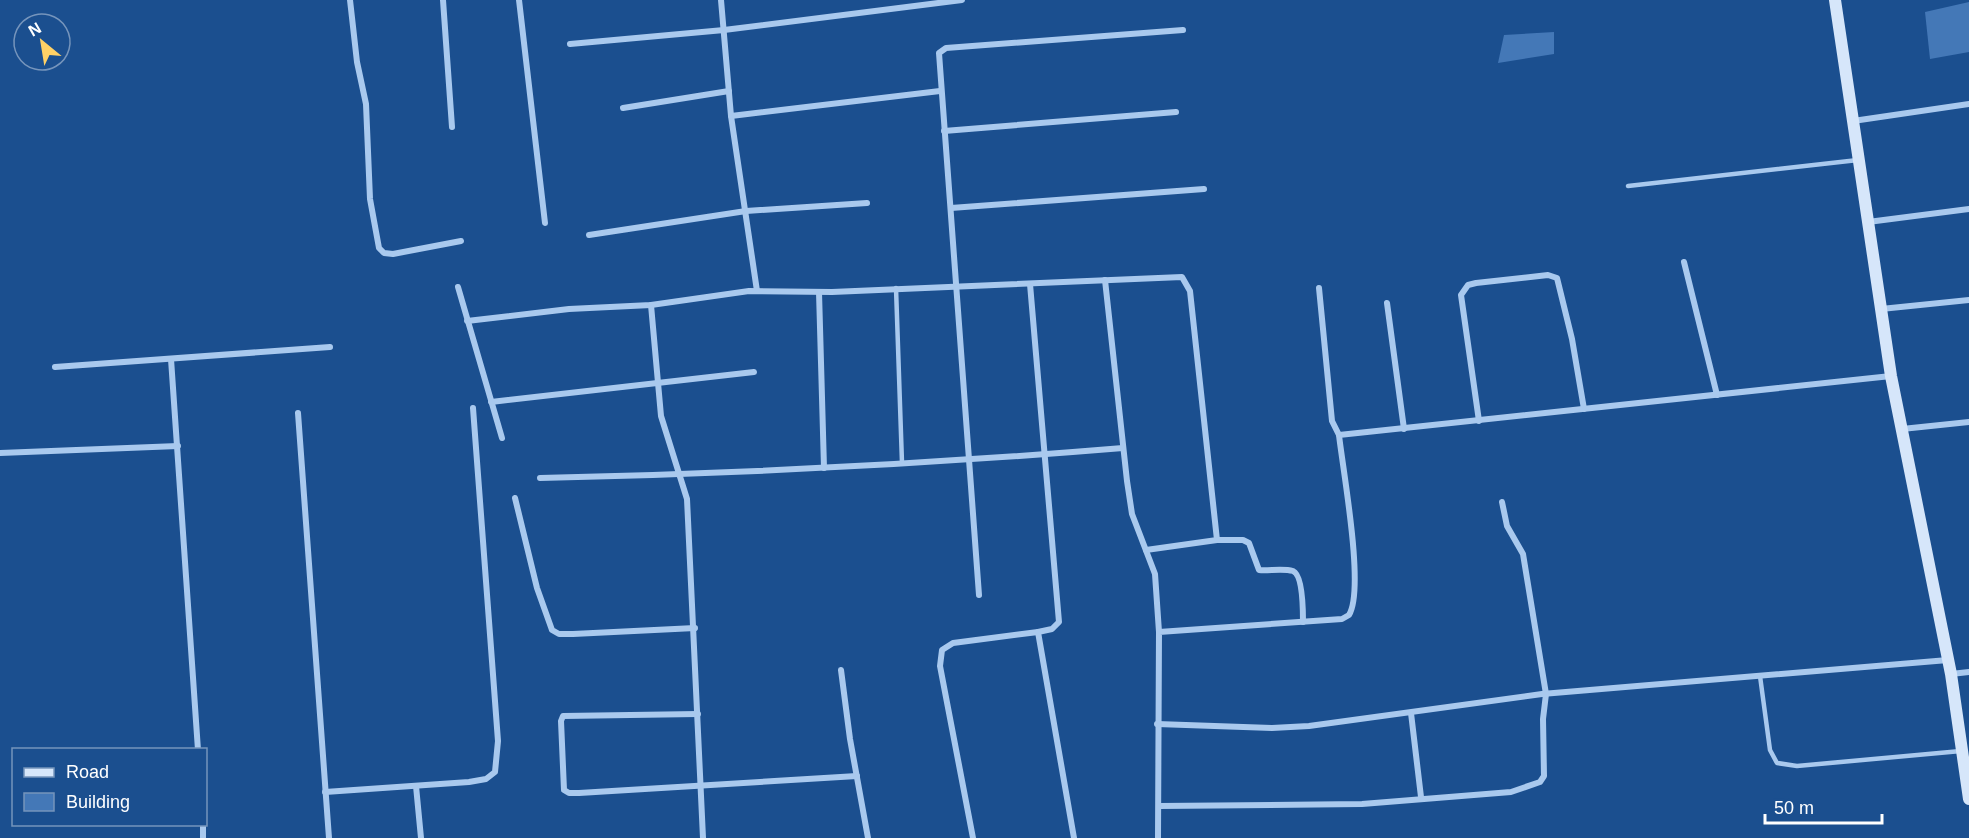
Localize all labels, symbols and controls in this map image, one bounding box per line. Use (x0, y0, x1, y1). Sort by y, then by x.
north arrow (12, 12, 72, 72)
text: N (25, 19, 44, 40)
legend (12, 748, 207, 826)
text: Road (66, 762, 109, 782)
scale bar (1765, 787, 1882, 825)
text: Building (66, 792, 130, 812)
text: 50 m (1774, 798, 1814, 818)

